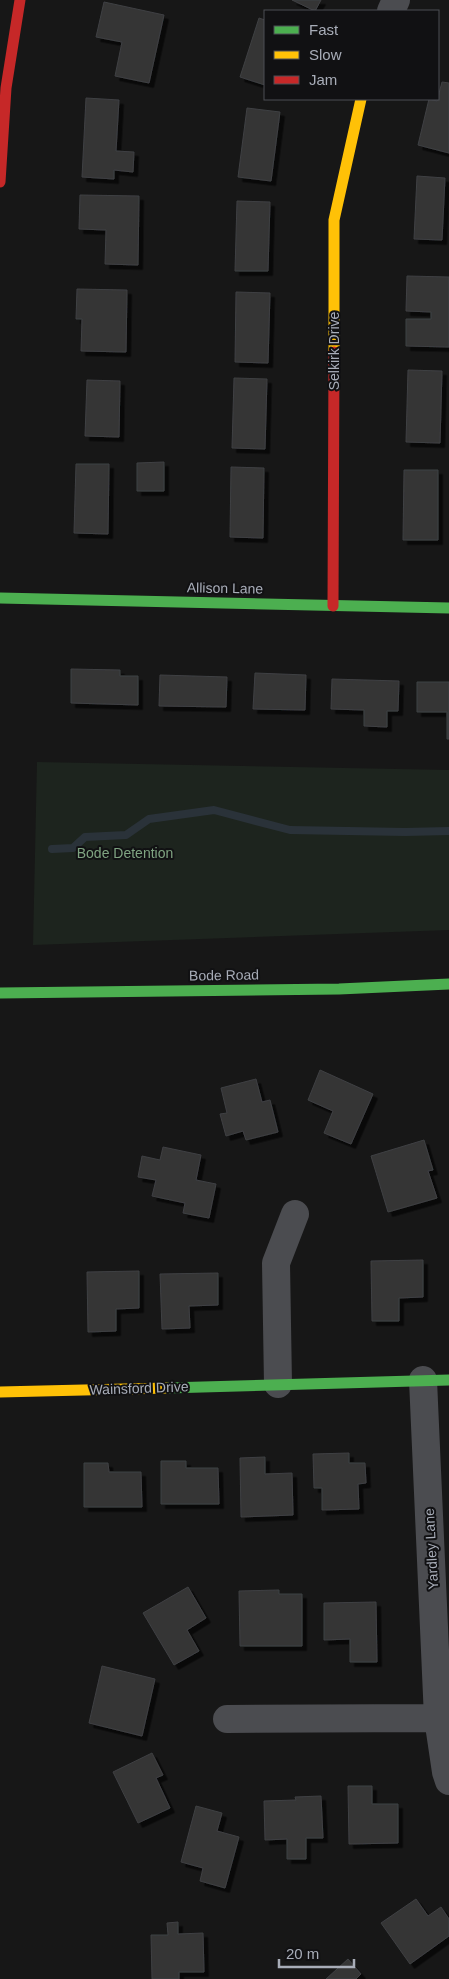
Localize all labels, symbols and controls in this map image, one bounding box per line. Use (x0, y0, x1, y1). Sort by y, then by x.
legend (264, 10, 439, 100)
text: Fast (309, 21, 339, 38)
text: Slow (309, 46, 342, 63)
text: Jam (309, 71, 337, 88)
street label: Selkirk Drive (326, 312, 342, 390)
street label: Allison Lane (187, 579, 263, 597)
park label: Bode Detention (77, 845, 173, 861)
street label: Bode Road (189, 966, 259, 984)
street label: Wainsford Drive (89, 1378, 189, 1398)
street label: Yardley Lane (421, 1508, 441, 1590)
scale bar (279, 1936, 354, 1968)
text: 20 m (286, 1945, 319, 1962)

